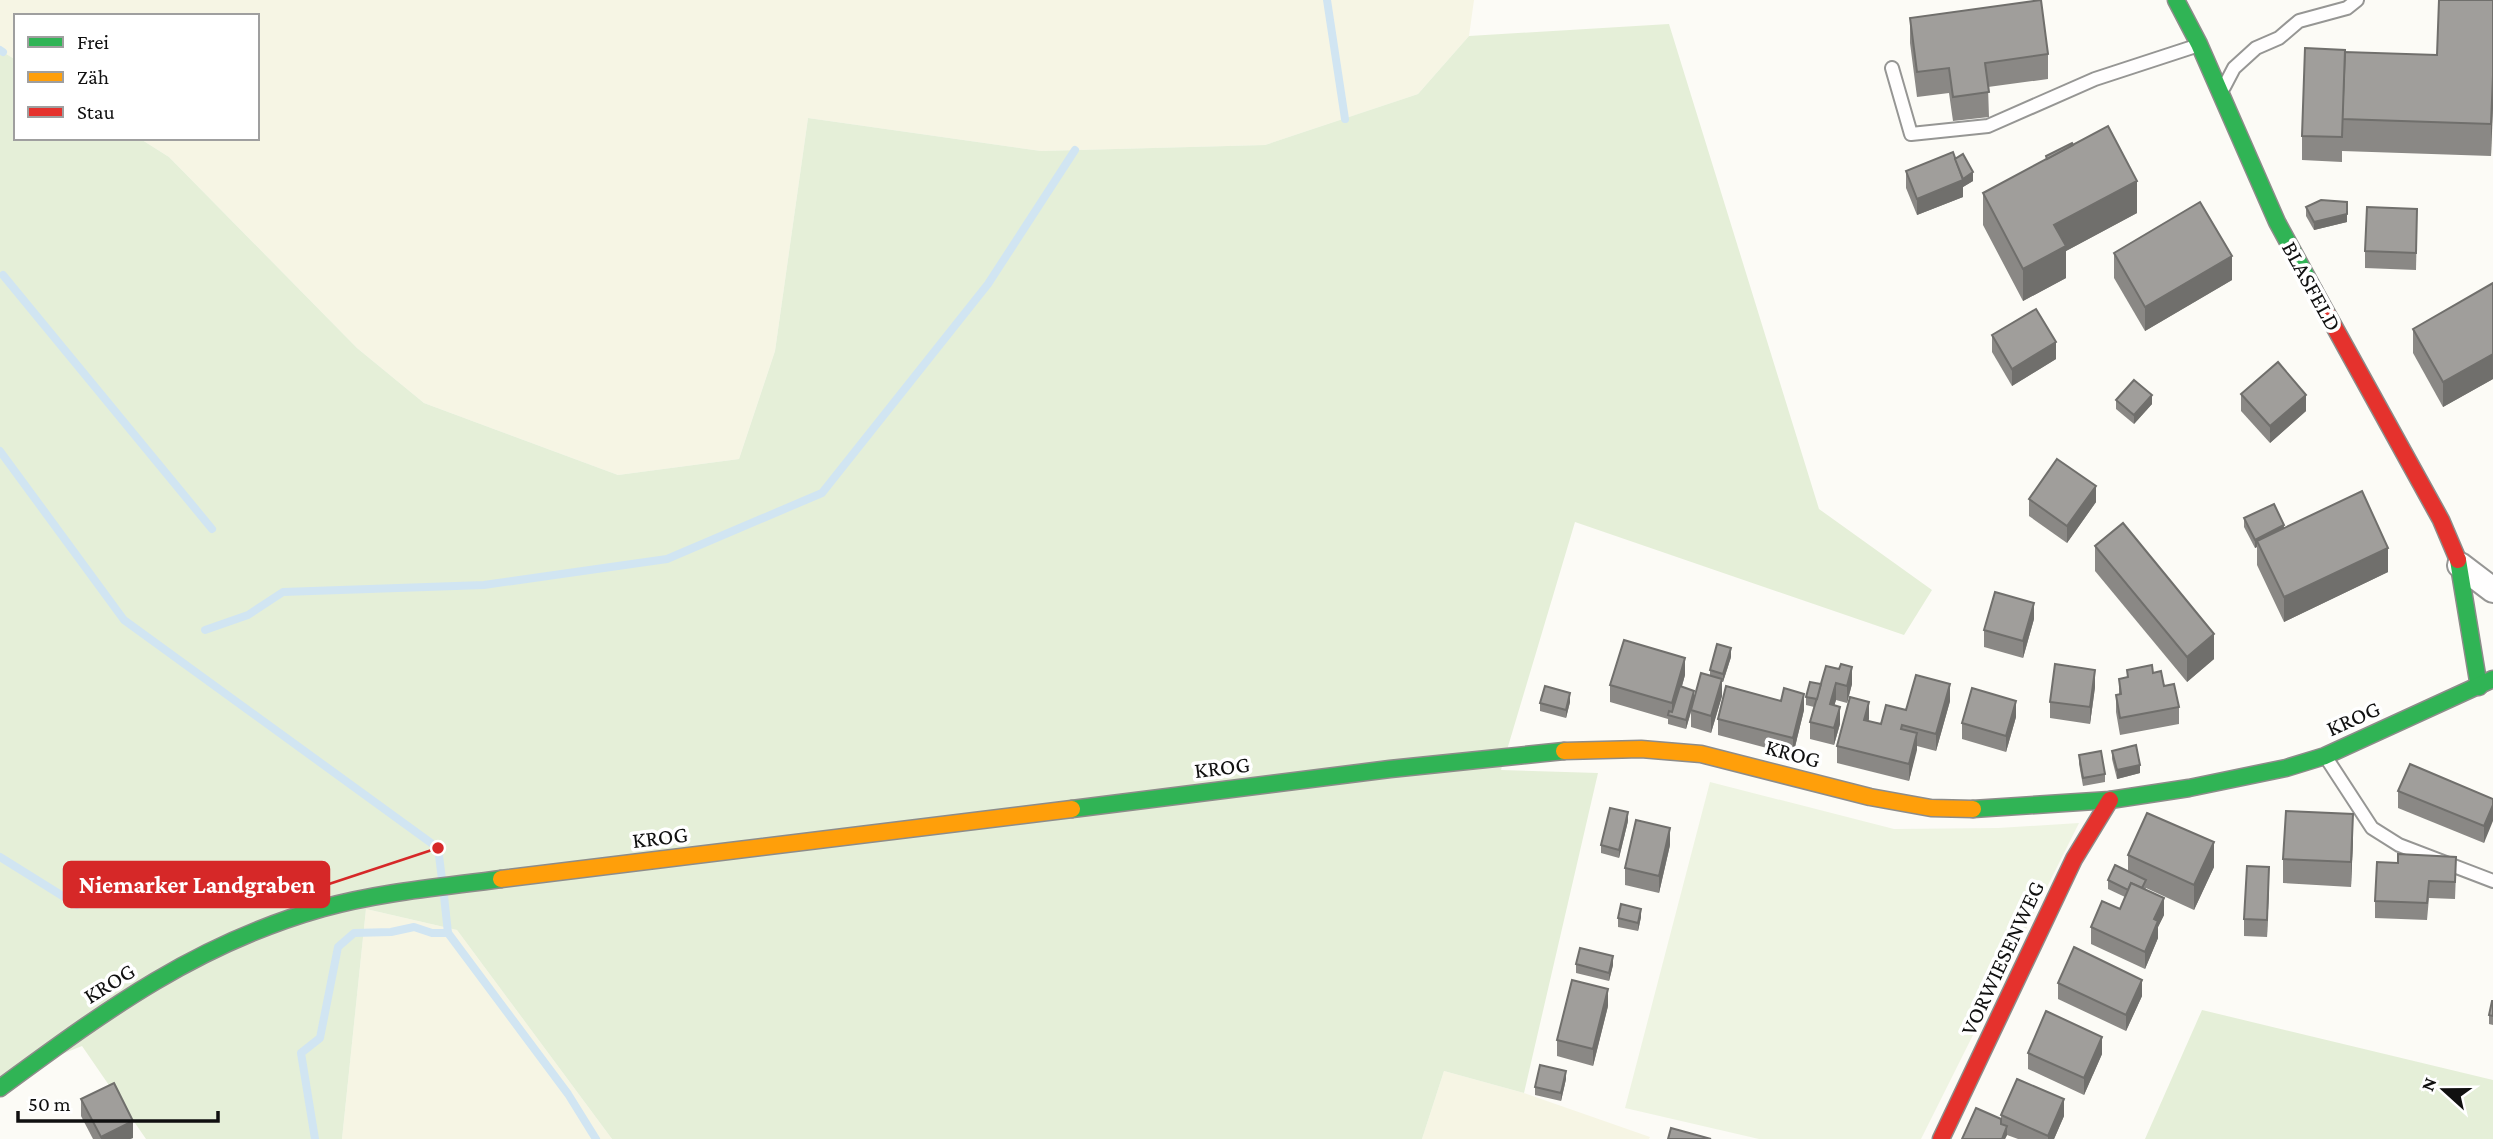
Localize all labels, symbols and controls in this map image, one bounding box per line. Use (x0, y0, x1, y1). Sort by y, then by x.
legend (14, 14, 259, 140)
text: Frei (77, 30, 109, 54)
text: Zäh (77, 65, 109, 89)
text: Stau (77, 100, 115, 124)
street label: BLASFELD (2277, 237, 2347, 335)
street label: KROG (2322, 695, 2384, 741)
street label: KROG (1763, 733, 1823, 773)
street label: KROG (1193, 751, 1251, 783)
street label: KROG (631, 821, 689, 853)
callout: Niemarker Landgraben (64, 862, 329, 907)
text: Niemarker Landgraben (79, 871, 315, 898)
street label: VORWIESENWEG (1955, 877, 2049, 1039)
street label: KROG (78, 957, 140, 1009)
north arrow (2409, 1055, 2479, 1125)
text: N (2416, 1074, 2441, 1094)
scale bar (18, 1080, 217, 1124)
text: 50 m (28, 1092, 71, 1116)

